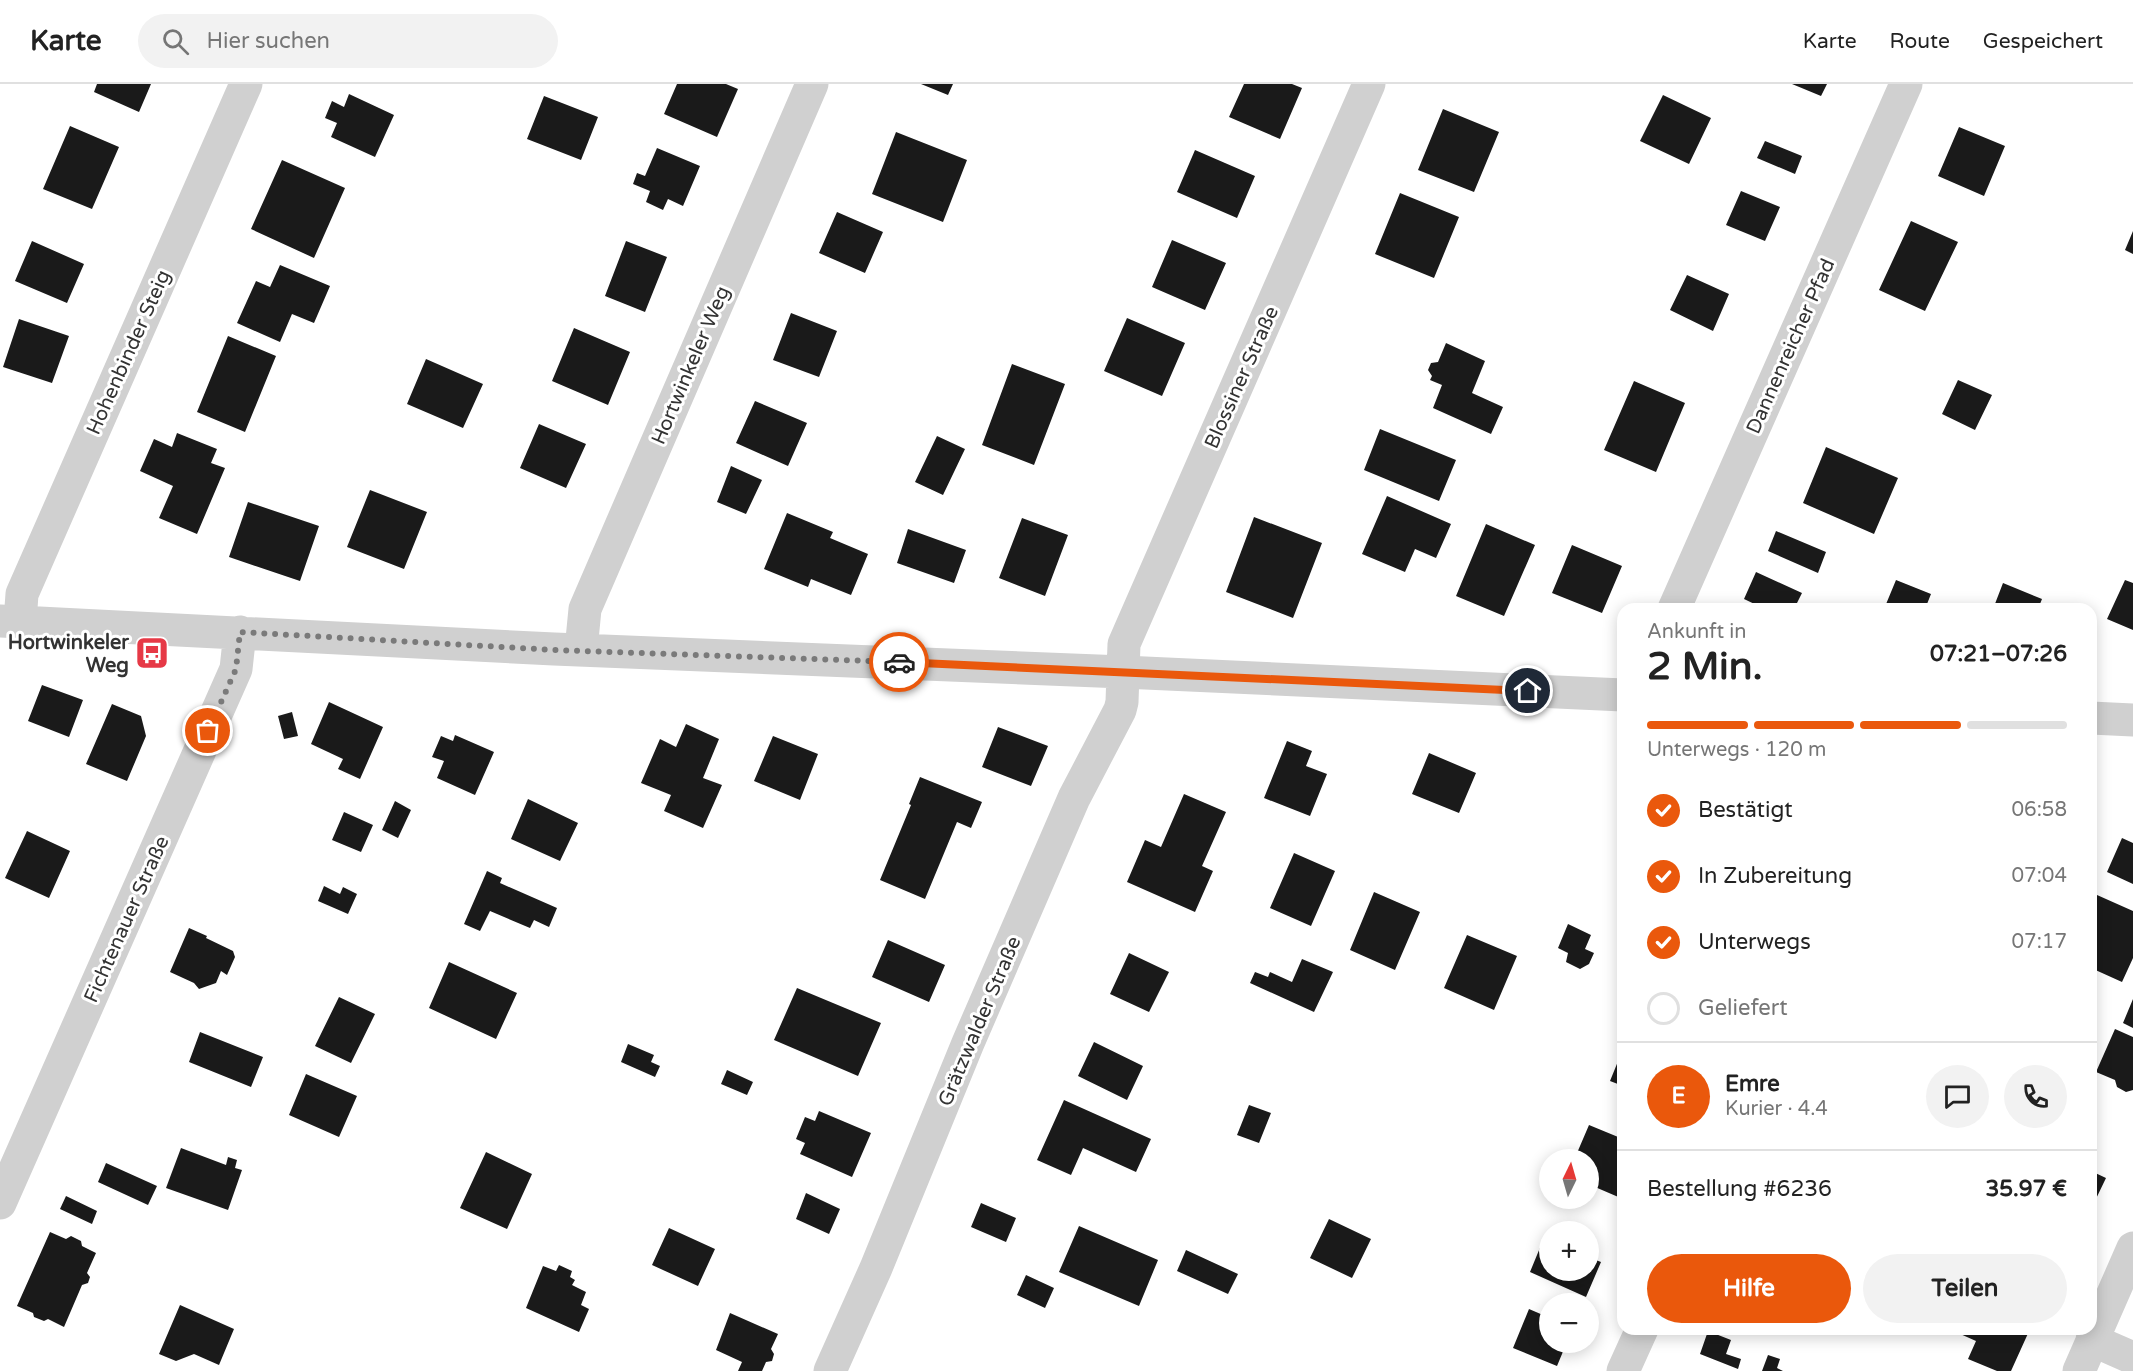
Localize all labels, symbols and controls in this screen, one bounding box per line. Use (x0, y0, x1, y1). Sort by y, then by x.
search box (138, 14, 558, 68)
text: Karte (30, 24, 102, 58)
icon: search (159, 25, 192, 58)
text: Hier suchen (207, 28, 330, 54)
text: Karte (1803, 29, 1857, 54)
text: Route (1890, 29, 1950, 54)
text: Gespeichert (1983, 29, 2103, 54)
street label: Dannenreicher Pfad (1741, 255, 1840, 438)
street label: Hohenbinder Steig (82, 266, 176, 438)
street label: Hortwinkeler Weg (647, 283, 735, 448)
street label: Blossiner Straße (1200, 302, 1284, 452)
text: Ankunft in (1647, 620, 1746, 644)
place label: Hortwinkeler Weg (8, 631, 129, 678)
courier (869, 632, 929, 692)
bus stop icon: Hortwinkeler Weg (134, 635, 170, 671)
text: 07:21–07:26 (1930, 641, 2067, 667)
text: 2 Min. (1647, 643, 1763, 690)
icon: car (883, 646, 916, 679)
pin (1502, 665, 1553, 716)
icon: home (1511, 674, 1544, 707)
pin (182, 705, 233, 756)
icon: bag (191, 714, 224, 747)
text: Unterwegs · 120 m (1647, 738, 1826, 762)
icon: check (1647, 794, 1680, 827)
text: Bestätigt (1698, 797, 1793, 823)
text: 06:58 (2012, 798, 2067, 822)
street label: Fichtenauer Straße (79, 832, 174, 1006)
icon: check (1647, 860, 1680, 893)
text: In Zubereitung (1698, 863, 1852, 889)
text: 07:04 (2012, 864, 2067, 888)
icon: check (1647, 926, 1680, 959)
text: Unterwegs (1698, 929, 1811, 955)
text: 07:17 (2012, 930, 2067, 954)
street label: Grätzwalder Straße (933, 933, 1027, 1110)
text: Geliefert (1698, 995, 1788, 1021)
button: chat (1926, 1065, 1989, 1128)
button: phone (2004, 1065, 2067, 1128)
text: Emre (1725, 1071, 1780, 1097)
text: E (1671, 1083, 1686, 1109)
text: Kurier · 4.4 (1725, 1097, 1828, 1121)
north arrow (1539, 1149, 1599, 1209)
map controls (1539, 1149, 1599, 1353)
text: Bestellung #6236 (1647, 1176, 1832, 1202)
text: 35.97 € (1986, 1176, 2067, 1202)
button: + (1539, 1221, 1599, 1281)
button: Hilfe (1647, 1254, 1851, 1323)
button: Teilen (1863, 1254, 2067, 1323)
button: − (1539, 1293, 1599, 1353)

